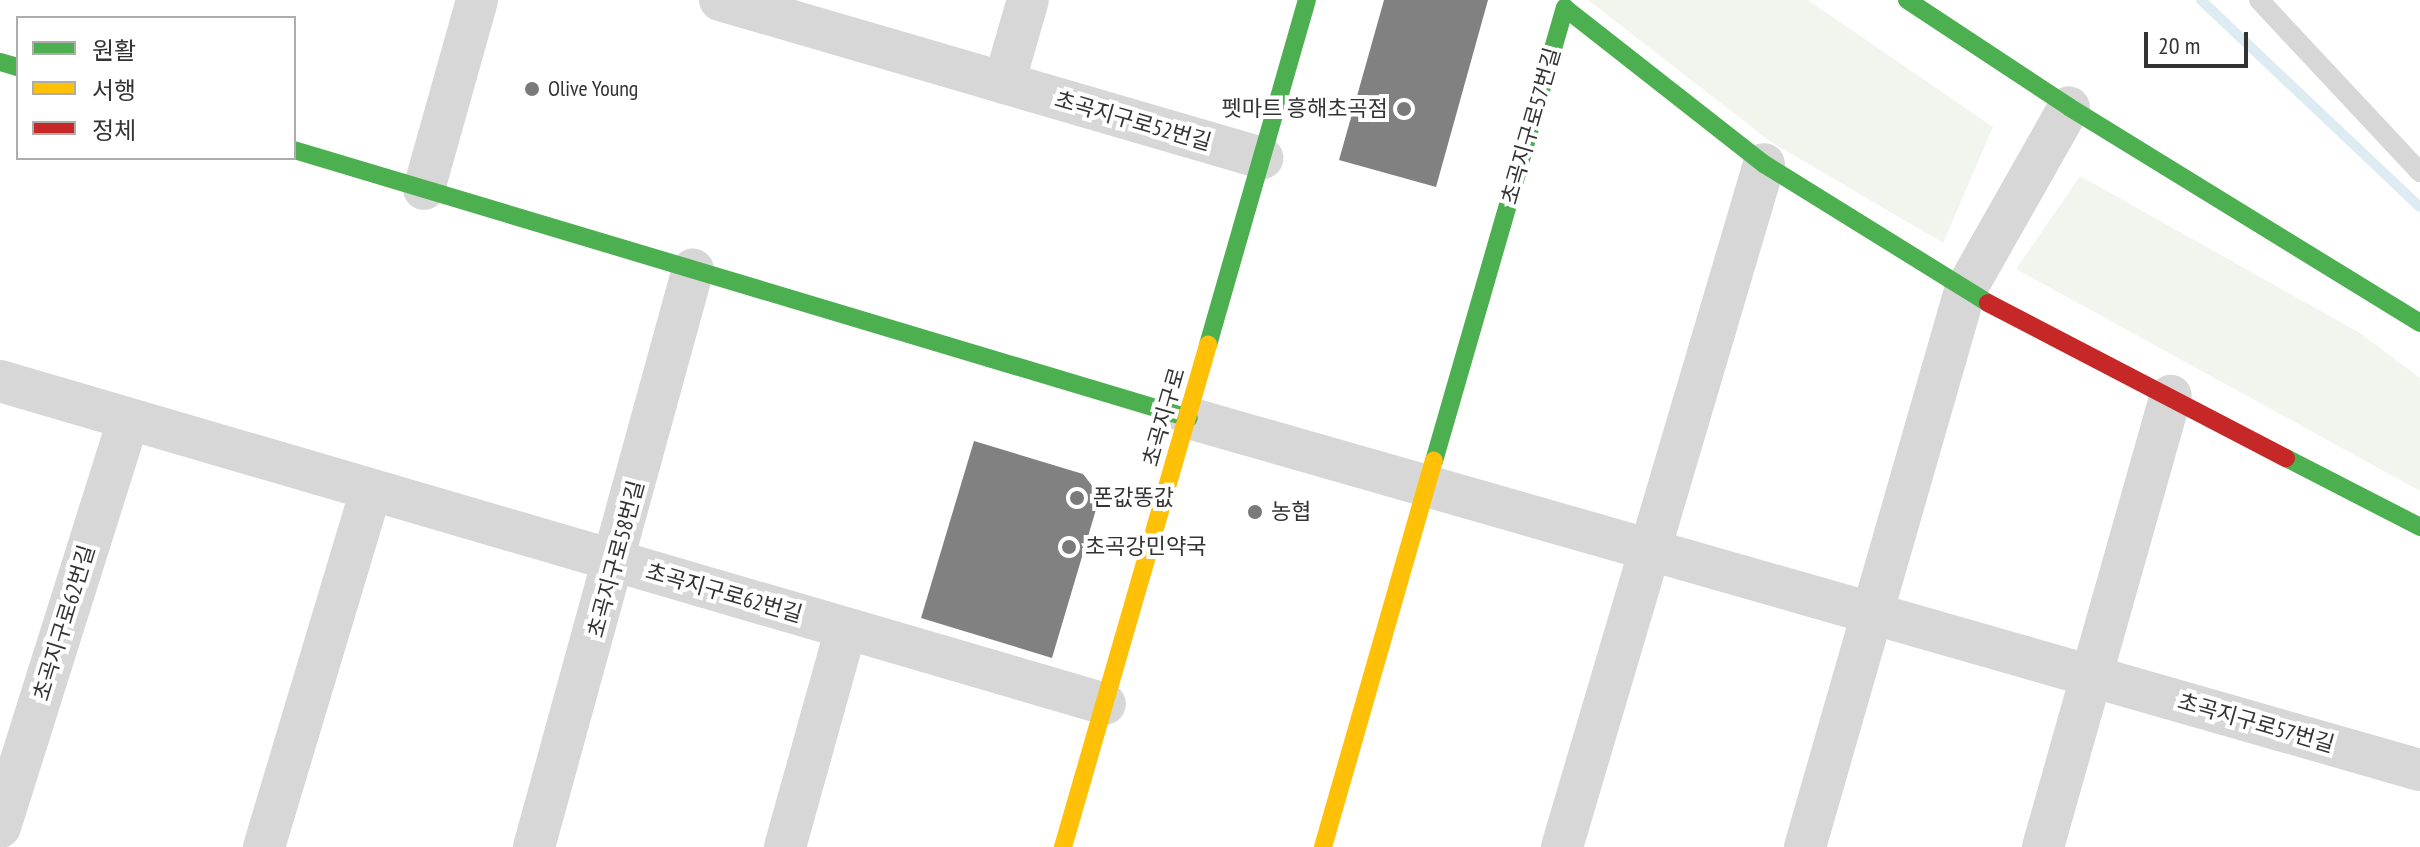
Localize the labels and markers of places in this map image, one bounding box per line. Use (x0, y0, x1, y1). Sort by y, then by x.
place label: Olive Young (548, 76, 639, 102)
marker: Olive Young (523, 80, 541, 98)
place label: 펫마트 흥해초곡점 (1221, 96, 1388, 122)
marker: 펫마트 흥해초곡점 (1395, 100, 1413, 118)
place label: 폰값똥값 (1093, 485, 1174, 511)
marker: 폰값똥값 (1068, 489, 1086, 507)
place label: 농협 (1271, 499, 1311, 525)
marker: 농협 (1246, 503, 1264, 521)
place label: 초곡강민약국 (1085, 534, 1206, 560)
marker: 초곡강민약국 (1060, 538, 1078, 556)

